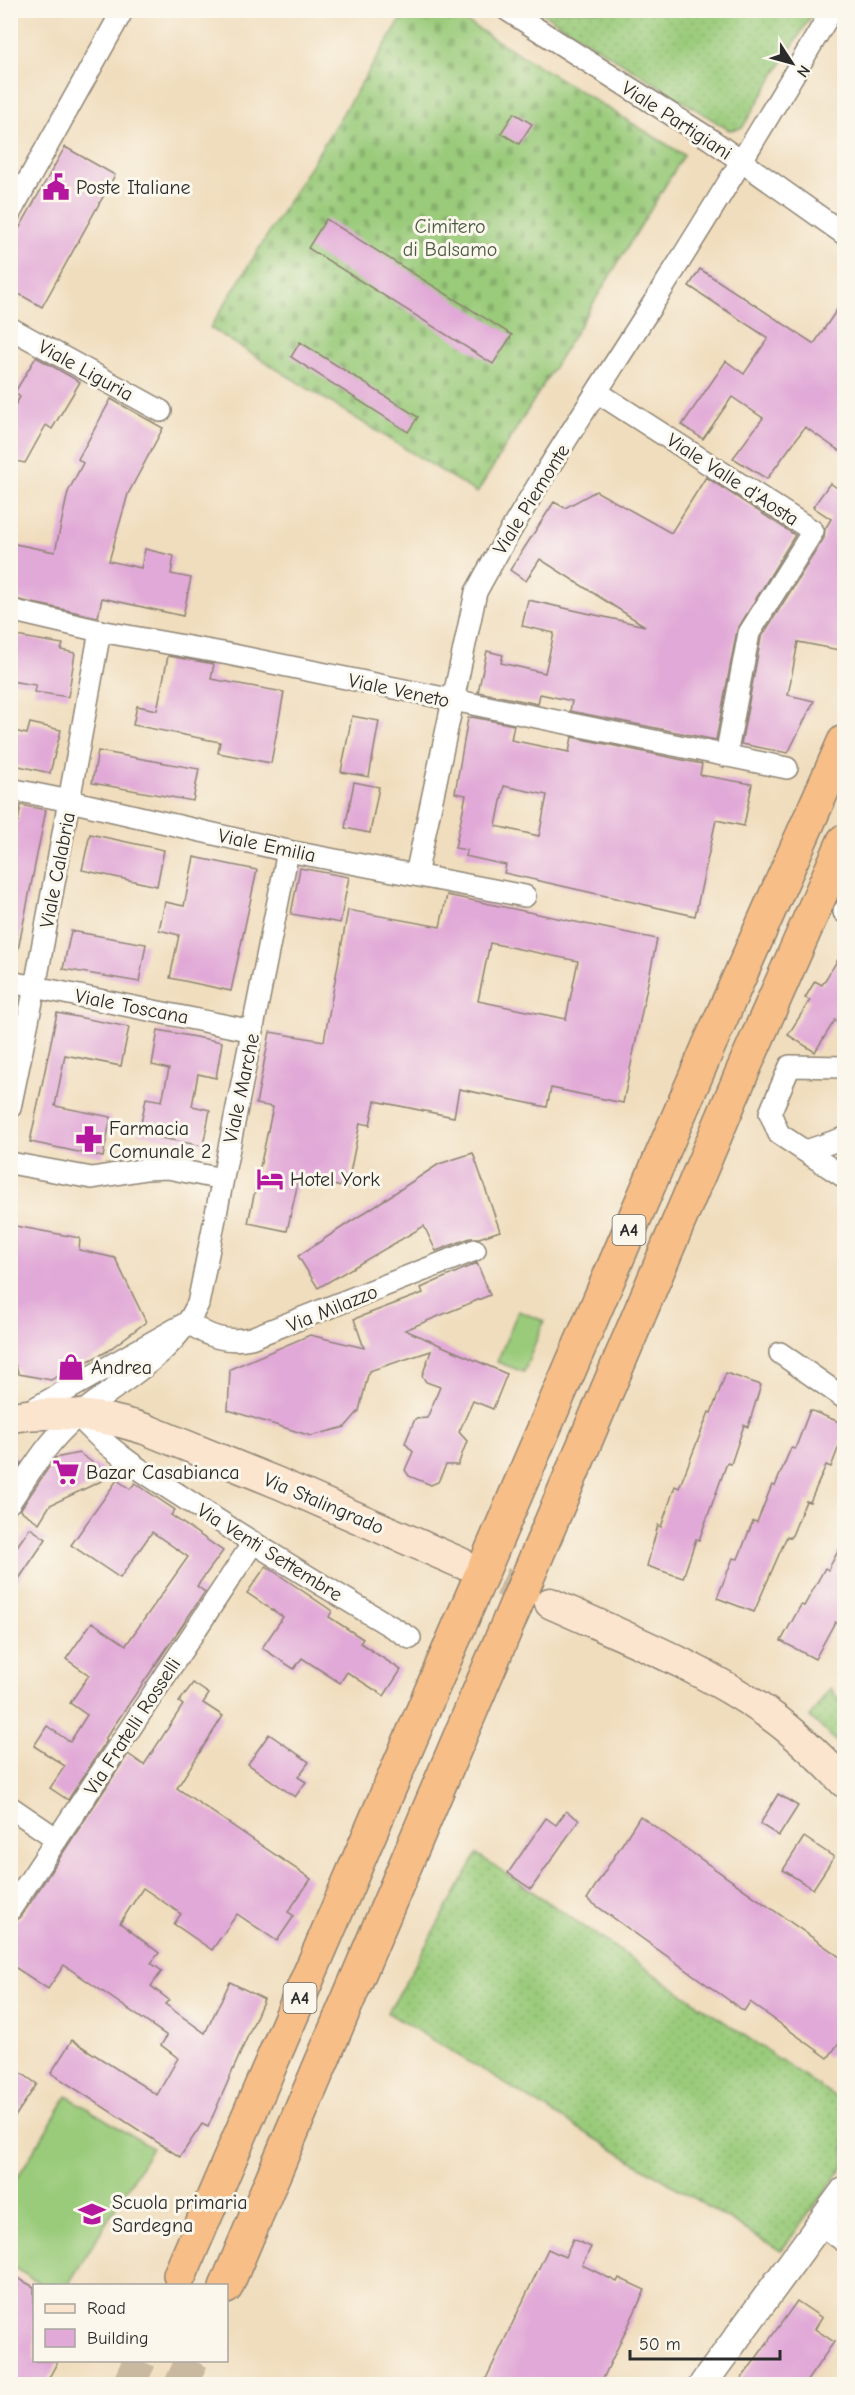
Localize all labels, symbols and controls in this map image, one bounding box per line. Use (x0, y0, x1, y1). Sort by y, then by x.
north arrow (762, 33, 822, 93)
text: N (793, 62, 814, 81)
street label: Viale Partigiani (617, 76, 736, 165)
public building icon: Poste Italiane (41, 172, 71, 202)
place label: Poste Italiane (76, 176, 191, 199)
park label: Cimitero di Balsamo (403, 215, 497, 261)
street label: Viale Liguria (34, 335, 137, 406)
street label: Viale Valle d'Aosta (663, 428, 803, 531)
street label: Viale Piemonte (488, 440, 574, 559)
street label: Viale Veneto (346, 669, 452, 712)
street label: Viale Calabria (35, 810, 80, 930)
street label: Viale Emilia (216, 824, 318, 867)
street label: Viale Toscana (73, 984, 191, 1029)
street label: Viale Marche (219, 1031, 264, 1145)
place label: Farmacia Comunale 2 (109, 1117, 212, 1163)
pharmacy icon: Farmacia Comunale 2 (74, 1124, 104, 1154)
hotel icon: Hotel York (255, 1164, 285, 1194)
place label: Hotel York (290, 1168, 380, 1191)
road number: A4 (612, 1215, 646, 1245)
street label: Via Milazzo (283, 1280, 381, 1337)
shop icon: Andrea (56, 1352, 86, 1382)
place label: Andrea (91, 1356, 152, 1379)
supermarket icon: Bazar Casabianca (51, 1457, 81, 1487)
place label: Bazar Casabianca (86, 1461, 240, 1484)
street label: Via Stalingrado (260, 1468, 387, 1539)
street label: Via Venti Settembre (193, 1499, 346, 1606)
street label: Via Fratelli Rosselli (80, 1653, 185, 1799)
road number: A4 (284, 1983, 316, 2013)
place label: Scuola primaria Sardegna (112, 2191, 248, 2237)
school or university icon: Scuola primaria Sardegna (77, 2199, 107, 2229)
legend (33, 2284, 228, 2362)
text: Road (87, 2298, 126, 2319)
scale bar (630, 2323, 780, 2361)
text: Building (87, 2328, 149, 2349)
text: 50 m (639, 2334, 681, 2355)

